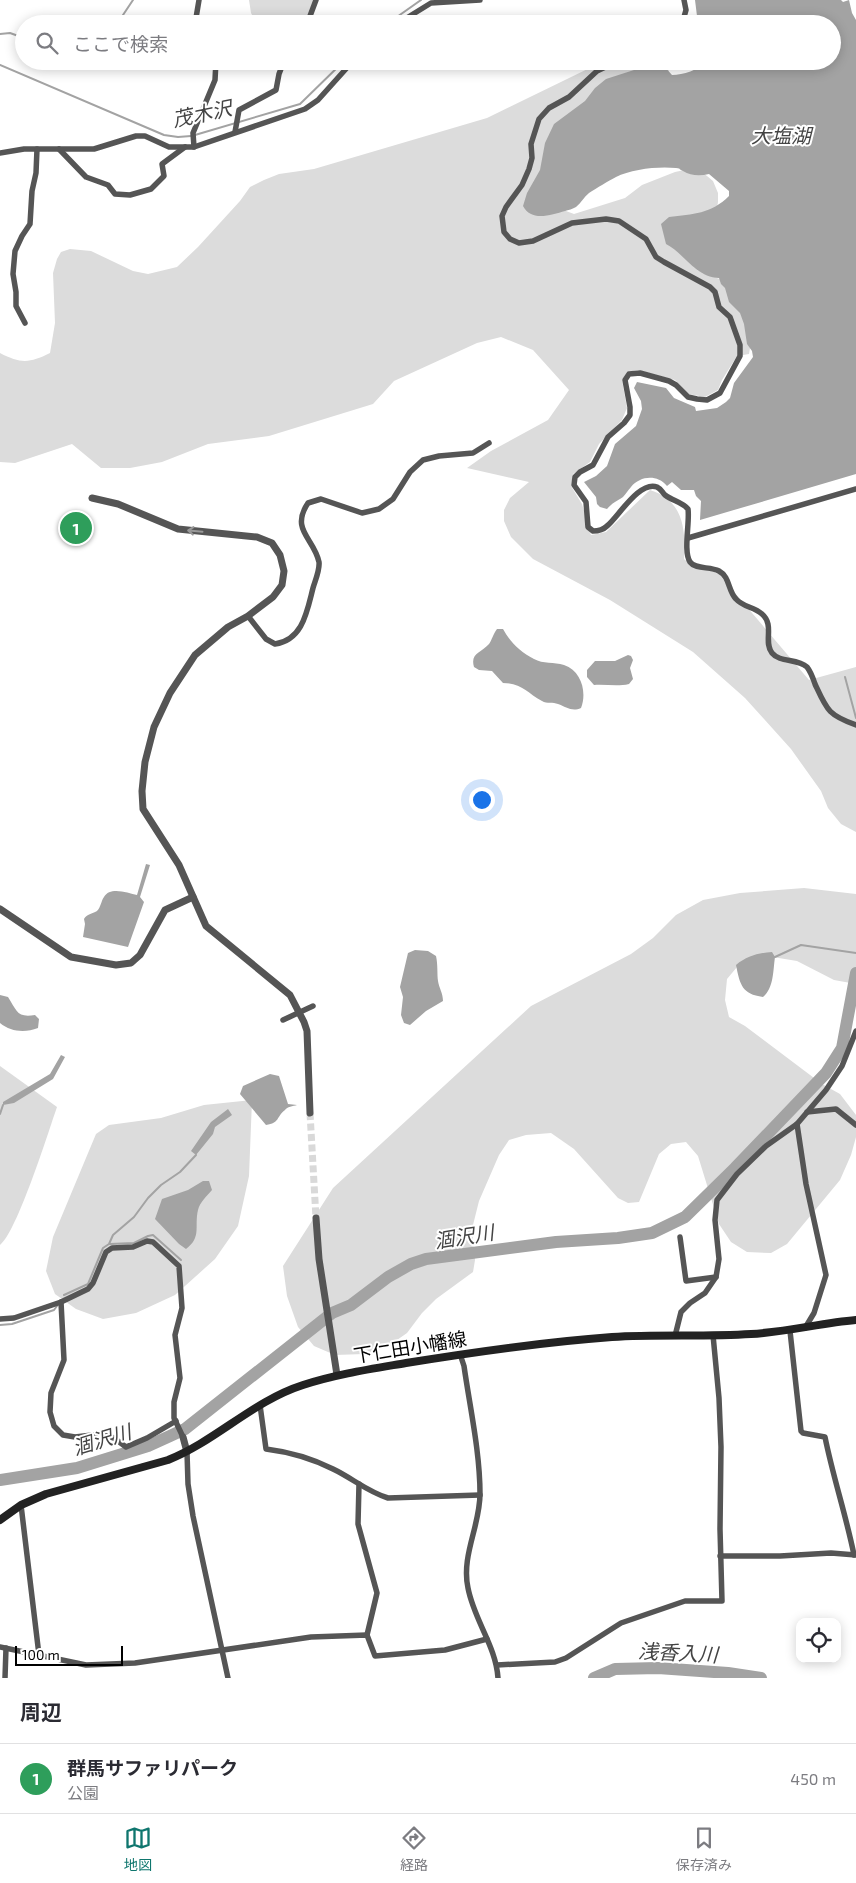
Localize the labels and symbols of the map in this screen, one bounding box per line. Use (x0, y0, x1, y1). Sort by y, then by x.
water label: 茂木沢 (170, 94, 237, 131)
water label: 大塩湖 (751, 123, 814, 147)
pin: 1 (60, 509, 92, 547)
one-way arrow (187, 526, 203, 535)
your location (469, 787, 495, 813)
water label: 涸沢川 (432, 1219, 497, 1253)
street label: 下仁田小幡線 (352, 1326, 468, 1367)
water label: 涸沢川 (70, 1418, 136, 1459)
water label: 浅香入川 (637, 1638, 721, 1666)
scale bar (15, 1643, 122, 1666)

